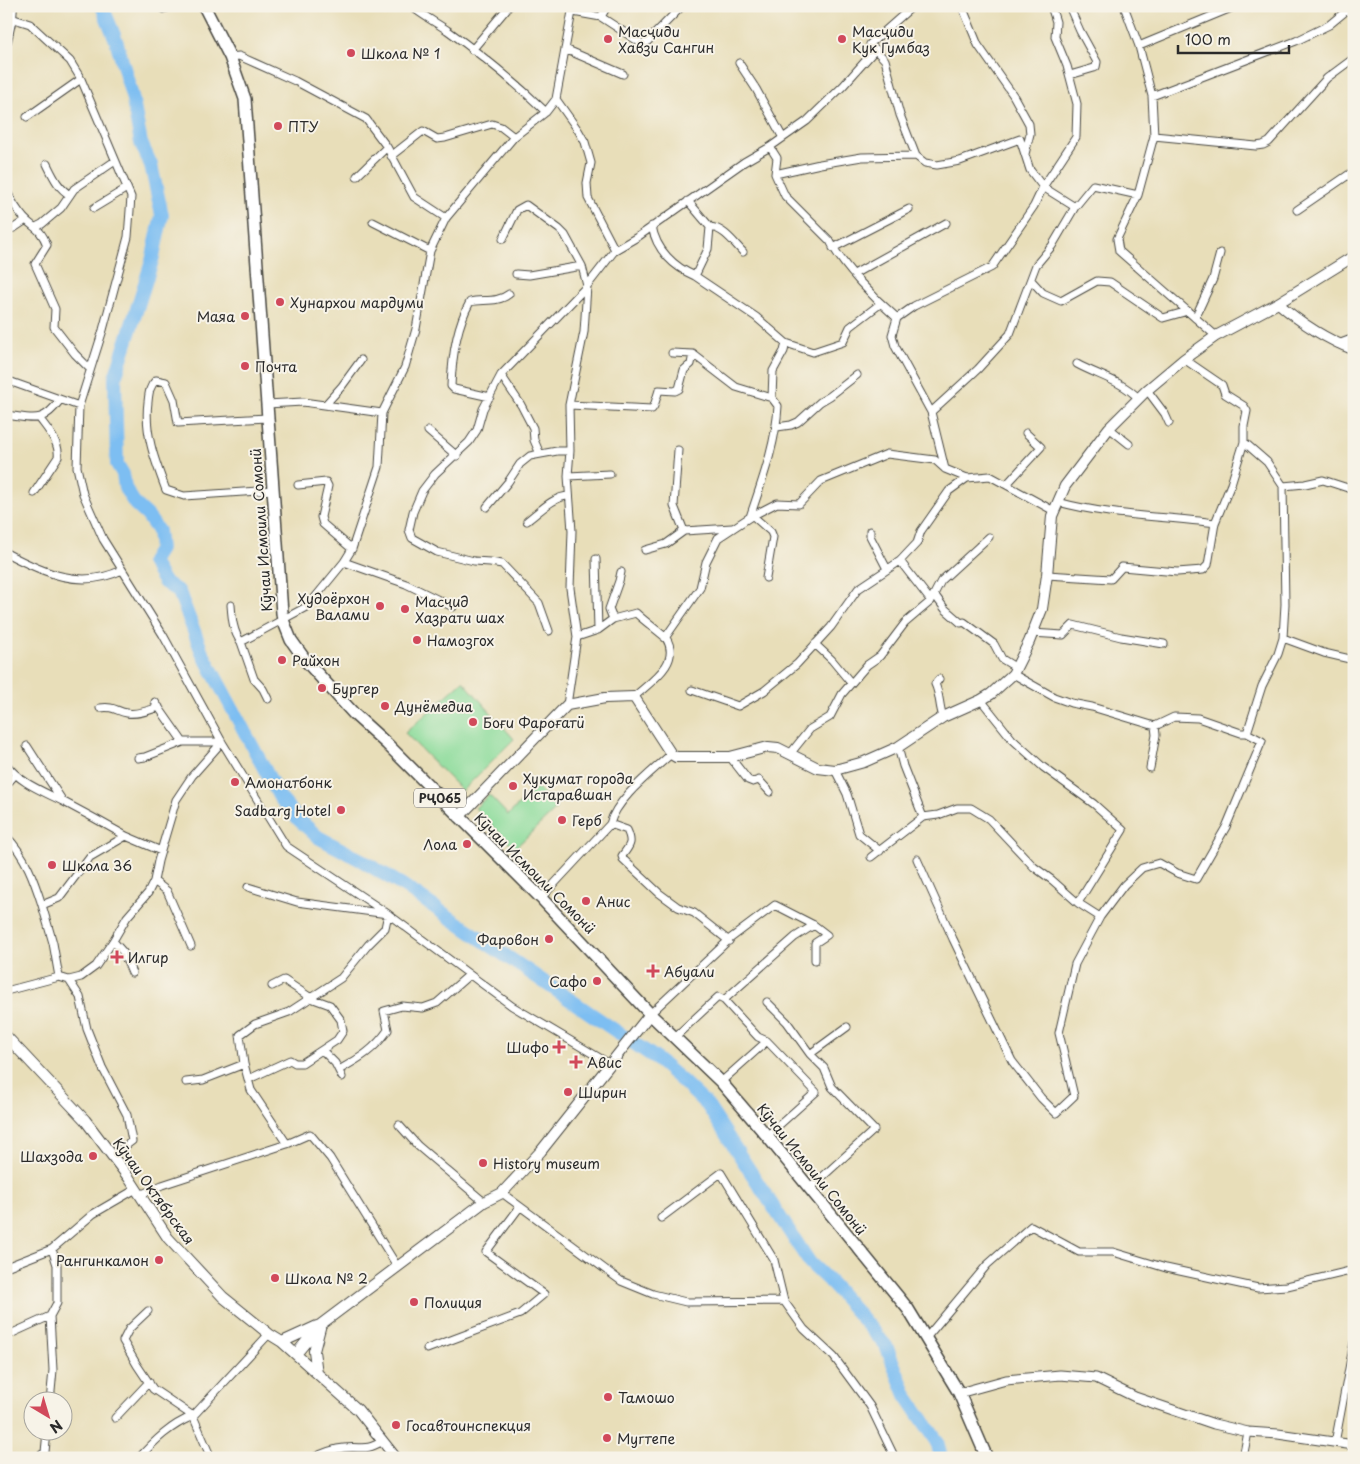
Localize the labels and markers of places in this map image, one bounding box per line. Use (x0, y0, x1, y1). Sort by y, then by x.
place label: Масҷиди Хавзи Сангин (618, 21, 714, 58)
place label: Масҷиди Кук Гумбаз (852, 21, 930, 58)
marker: Масҷиди Хавзи Сангин (602, 33, 614, 45)
marker: Масҷиди Кук Гумбаз (836, 33, 848, 45)
place label: Школа № 1 (361, 43, 440, 64)
marker: Школа № 1 (345, 47, 357, 59)
place label: ПТУ (288, 116, 318, 137)
marker: ПТУ (272, 120, 284, 132)
place label: Хунархои мардуми (290, 292, 424, 313)
marker: Хунархои мардуми (274, 296, 286, 308)
place label: Маяа (197, 306, 235, 327)
marker: Маяа (239, 310, 251, 322)
place label: Почта (255, 356, 297, 377)
marker: Почта (239, 360, 251, 372)
place label: Худоёрхон Валами (297, 588, 370, 625)
place label: Масҷид Хазрати шах (415, 591, 505, 628)
marker: Худоёрхон Валами (374, 600, 386, 612)
marker: Масҷид Хазрати шах (399, 603, 411, 615)
place label: Намозгох (427, 630, 494, 651)
marker: Намозгох (411, 634, 423, 646)
place label: Райхон (292, 650, 340, 671)
marker: Райхон (276, 654, 288, 666)
place label: Бургер (332, 678, 379, 699)
marker: Бургер (316, 682, 328, 694)
place label: Дунёмедиа (394, 696, 473, 717)
marker: Дунёмедиа (379, 700, 391, 712)
place label: Боғи Фароғатӣ (483, 712, 585, 733)
marker: Боғи Фароғатӣ (467, 716, 479, 728)
place label: Хукумат города Истаравшан (523, 768, 634, 805)
place label: Амонатбонк (245, 772, 332, 793)
marker: Амонатбонк (229, 776, 241, 788)
marker: Хукумат города Истаравшан (507, 780, 519, 792)
place label: Sadbarg Hotel (235, 800, 331, 821)
marker: Sadbarg Hotel (335, 804, 347, 816)
place label: Герб (572, 810, 602, 831)
marker: Герб (556, 814, 568, 826)
place label: Лола (423, 834, 457, 855)
marker: Лола (461, 838, 473, 850)
place label: Школа 36 (62, 855, 132, 876)
marker: Школа 36 (46, 859, 58, 871)
place label: Анис (596, 891, 631, 912)
marker: Анис (580, 895, 592, 907)
place label: Фаровон (477, 929, 539, 950)
marker: Фаровон (543, 933, 555, 945)
place label: Илгир (128, 947, 168, 968)
marker: Илгир (110, 950, 124, 964)
place label: Абуали (664, 961, 715, 982)
marker: Абуали (646, 964, 660, 978)
place label: Сафо (549, 971, 587, 992)
marker: Сафо (591, 975, 603, 987)
place label: Шифо (507, 1037, 549, 1058)
marker: Шифо (553, 1041, 565, 1053)
place label: Авис (587, 1052, 622, 1073)
marker: Авис (569, 1055, 583, 1069)
place label: Ширин (578, 1082, 627, 1103)
marker: Ширин (562, 1086, 574, 1098)
place label: Шахзода (20, 1146, 83, 1167)
marker: Шахзода (87, 1150, 99, 1162)
place label: History museum (493, 1153, 600, 1174)
marker: History museum (477, 1157, 489, 1169)
place label: Рангинкамон (56, 1250, 149, 1271)
marker: Рангинкамон (153, 1254, 165, 1266)
place label: Школа № 2 (285, 1268, 368, 1289)
marker: Школа № 2 (269, 1272, 281, 1284)
place label: Полиция (424, 1292, 482, 1313)
marker: Полиция (408, 1296, 420, 1308)
place label: Тамошо (618, 1387, 675, 1408)
marker: Тамошо (602, 1391, 614, 1403)
place label: Госавтоинспекция (406, 1415, 531, 1436)
marker: Госавтоинспекция (390, 1419, 402, 1431)
place label: Мугтепе (617, 1428, 676, 1449)
marker: Мугтепе (601, 1432, 613, 1444)

